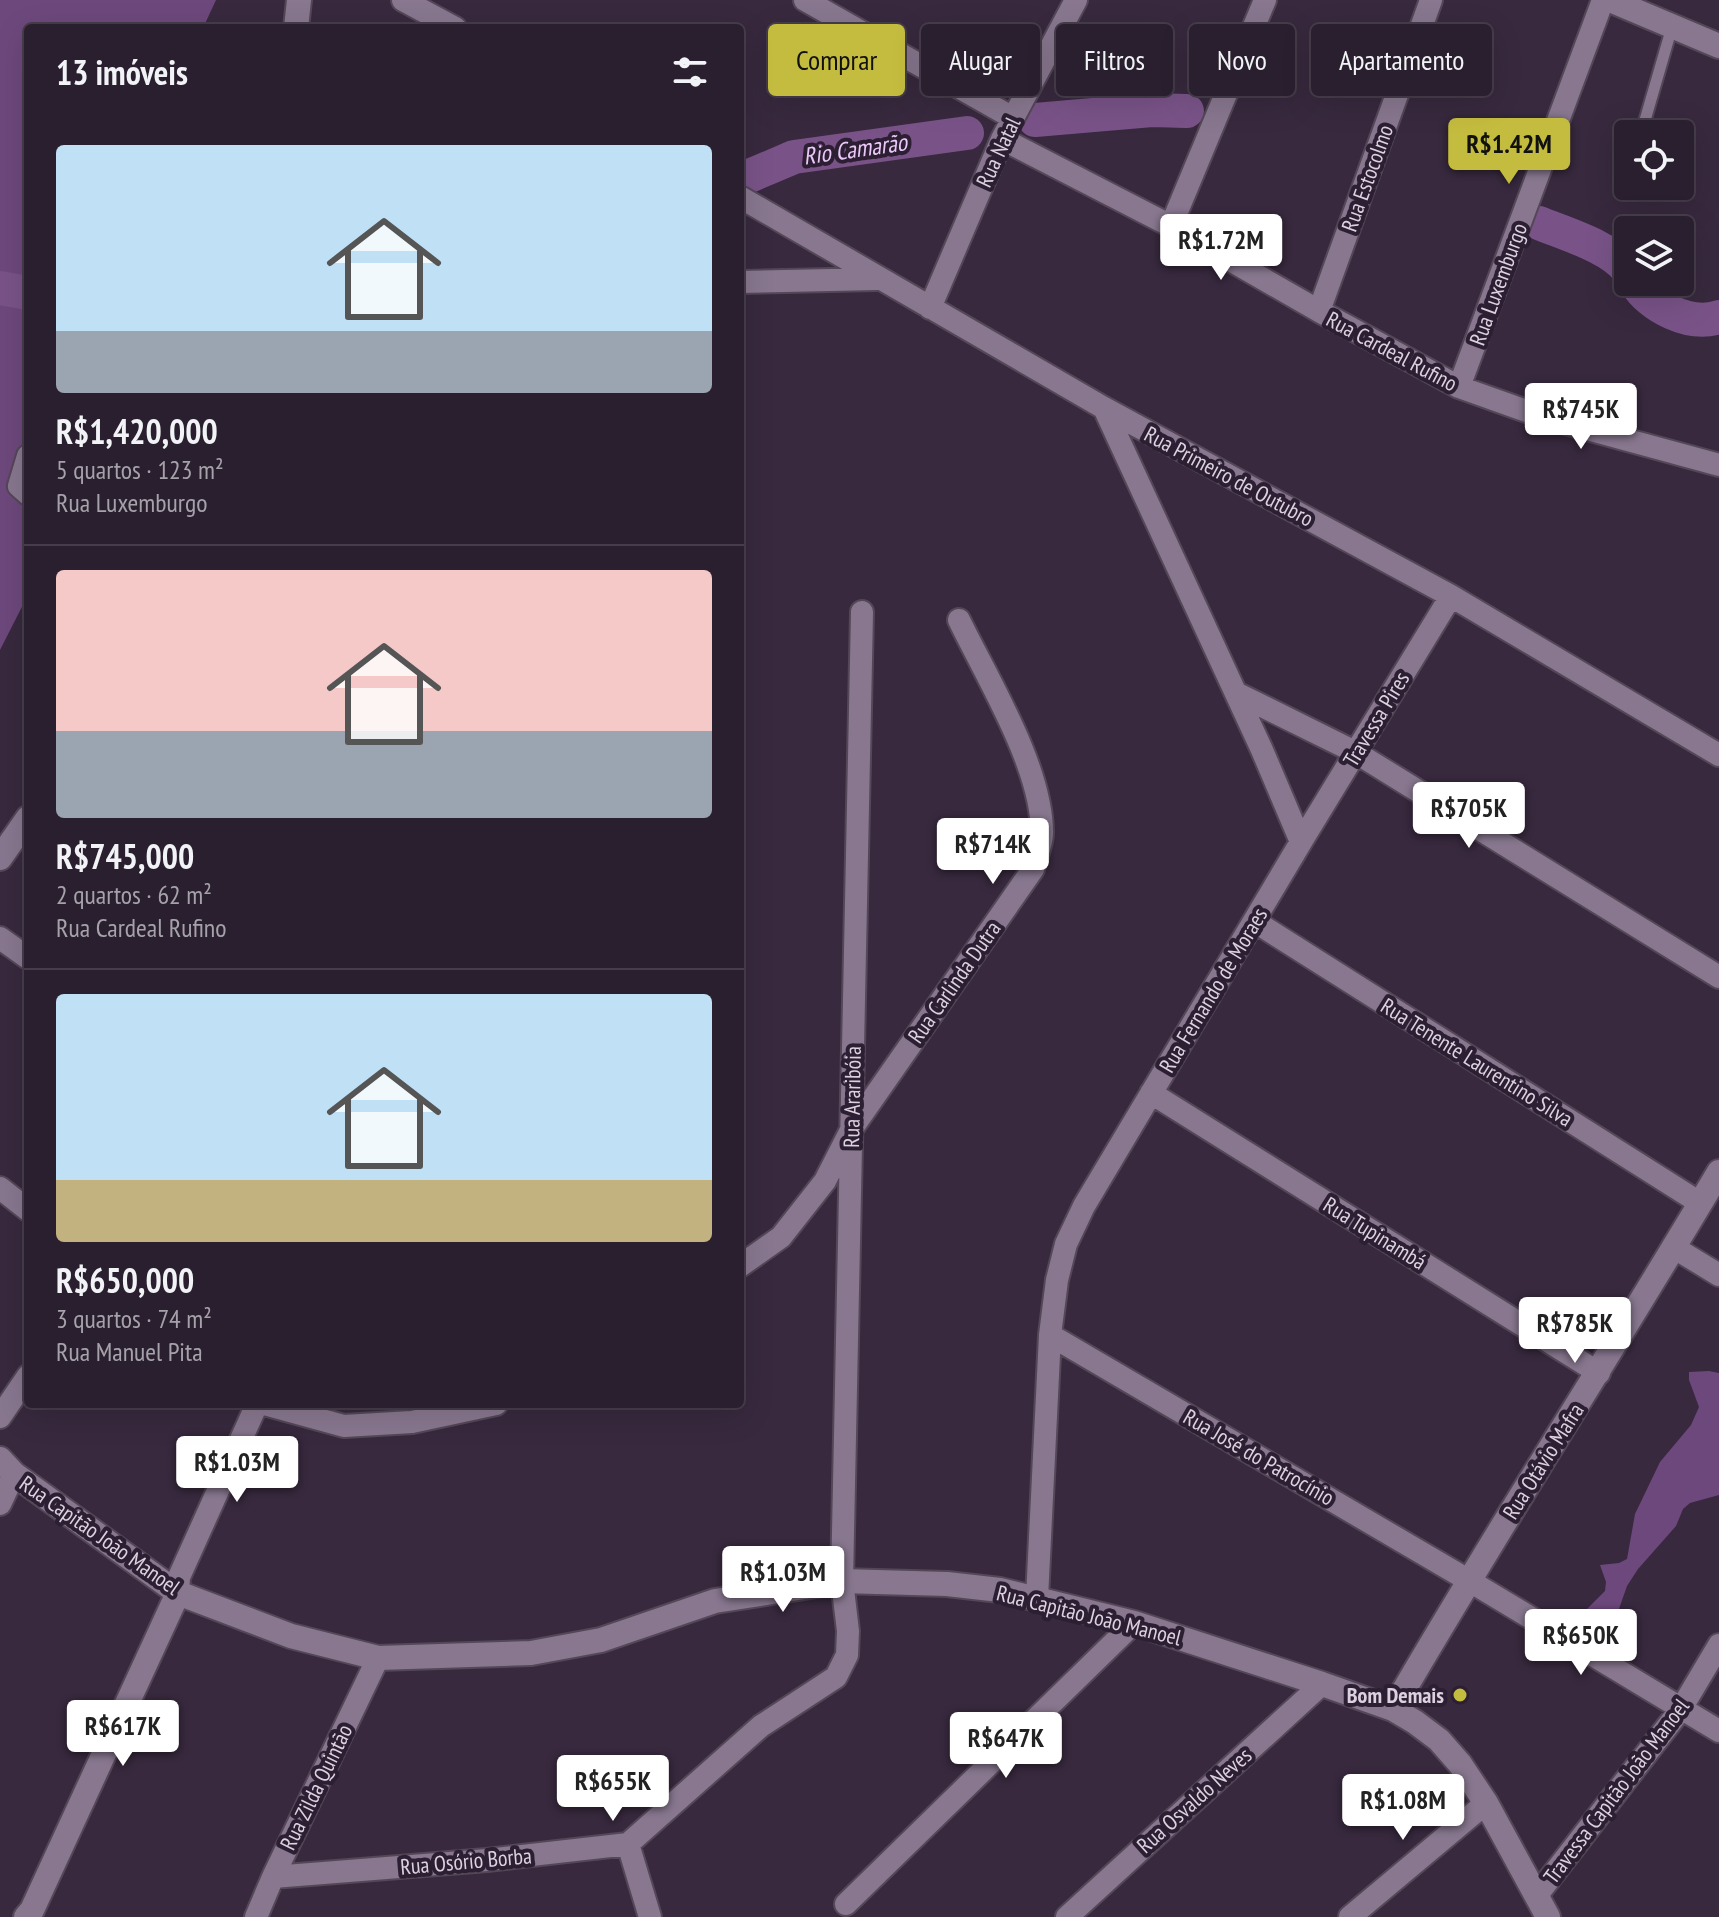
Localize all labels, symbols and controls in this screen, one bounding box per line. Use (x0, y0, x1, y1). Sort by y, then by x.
chip: Comprar (768, 24, 905, 96)
chip: Alugar (921, 24, 1040, 96)
chip: Filtros (1056, 24, 1173, 96)
chip: Novo (1189, 24, 1295, 96)
chip: Apartamento (1311, 24, 1492, 96)
text: 13 imóveis (56, 50, 188, 94)
icon: filters (668, 50, 712, 94)
street label: Rua Natal (970, 112, 1027, 192)
pin: R$1.42M (1435, 118, 1583, 186)
map controls (1614, 120, 1694, 296)
button: locate (1614, 120, 1694, 200)
street label: Rua Estocolmo (1335, 121, 1399, 235)
water label: Rio Camarão (801, 126, 910, 172)
text: R$1.42M (1466, 127, 1552, 160)
icon: home (312, 197, 456, 341)
pin: R$1.72M (1147, 214, 1295, 282)
button: layers (1614, 216, 1694, 296)
street label: Rua Luxemburgo (1463, 219, 1533, 349)
text: R$1.72M (1178, 223, 1264, 256)
street label: Rua Cardeal Rufino (1322, 305, 1462, 397)
pin: R$745K (1516, 383, 1646, 451)
text: R$745K (1543, 392, 1619, 425)
text: R$1,420,000 (56, 409, 218, 453)
street label: Rua Primeiro de Outubro (1140, 420, 1318, 532)
text: 5 quartos · 123 m² (56, 453, 224, 486)
text: Rua Luxemburgo (56, 486, 207, 519)
icon: home (312, 622, 456, 766)
street label: Travessa Pires (1337, 666, 1415, 772)
pin: R$705K (1404, 782, 1534, 850)
text: R$705K (1431, 791, 1507, 824)
pin: R$714K (928, 818, 1058, 886)
text: R$714K (955, 827, 1031, 860)
text: R$745,000 (56, 834, 194, 878)
text: 2 quartos · 62 m² (56, 878, 212, 911)
street label: Rua Fernando de Moraes (1153, 902, 1273, 1078)
text: Rua Cardeal Rufino (56, 911, 227, 944)
street label: Rua Carlinda Dutra (902, 916, 1006, 1048)
street label: Rua Tenente Laurentino Silva (1376, 992, 1578, 1132)
icon: home (312, 1046, 456, 1190)
street label: Rua Araribóia (837, 1046, 867, 1148)
street label: Rua Tupinambá (1318, 1190, 1432, 1276)
text: R$650,000 (56, 1258, 194, 1302)
pin: R$785K (1510, 1297, 1640, 1365)
text: 3 quartos · 74 m² (56, 1302, 212, 1335)
text: R$785K (1537, 1306, 1613, 1339)
text: Rua Manuel Pita (56, 1335, 203, 1368)
street label: Rua Otávio Mafra (1496, 1398, 1590, 1524)
street label: Rua José do Patrocínio (1179, 1402, 1339, 1512)
pin: R$1.03M (163, 1436, 311, 1504)
text: R$1.03M (194, 1445, 280, 1478)
street label: Rua Capitão João Manoel (14, 1469, 186, 1601)
pin: R$1.03M (709, 1546, 857, 1614)
text: R$1.03M (740, 1555, 826, 1588)
street label: Rua Capitão João Manoel (994, 1578, 1185, 1652)
pin: R$650K (1516, 1609, 1646, 1677)
text: R$650K (1543, 1618, 1619, 1651)
place label: Bom Demais (1347, 1681, 1444, 1709)
marker: Bom Demais (1451, 1686, 1469, 1704)
street label: Travessa Capitão João Manoel (1537, 1692, 1695, 1889)
pin: R$617K (58, 1700, 188, 1768)
text: R$617K (85, 1709, 161, 1742)
pin: R$647K (941, 1712, 1071, 1780)
street label: Rua Zilda Quintão (274, 1720, 358, 1854)
text: R$647K (968, 1721, 1044, 1754)
street label: Rua Osvaldo Neves (1131, 1741, 1257, 1859)
pin: R$655K (548, 1755, 678, 1823)
text: R$655K (575, 1764, 651, 1797)
pin: R$1.08M (1329, 1774, 1477, 1842)
text: R$1.08M (1360, 1783, 1446, 1816)
street label: Rua Osório Borba (399, 1841, 533, 1881)

